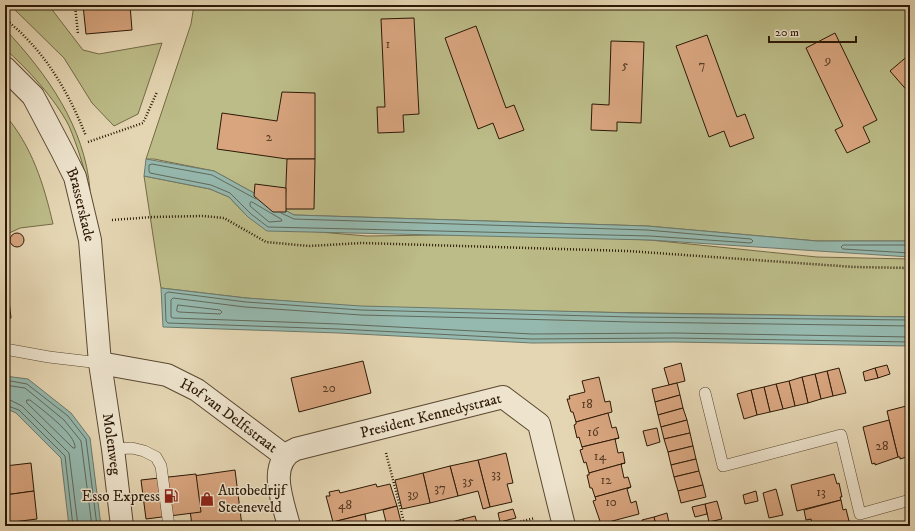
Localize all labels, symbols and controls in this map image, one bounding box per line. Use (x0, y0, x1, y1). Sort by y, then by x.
scale bar (769, 18, 856, 44)
text: 20 m (775, 25, 799, 40)
house number: 1 (386, 36, 391, 52)
house number: 9 (824, 52, 831, 68)
house number: 5 (622, 57, 629, 73)
house number: 7 (699, 57, 706, 73)
house number: 2 (266, 129, 273, 145)
street label: Brasserskade (62, 164, 99, 244)
street label: Hof van Delftstraat (177, 374, 281, 457)
house number: 20 (322, 380, 336, 396)
street label: President Kennedystraat (358, 389, 504, 443)
house number: 18 (581, 396, 593, 412)
street label: Molenweg (98, 412, 125, 477)
house number: 16 (587, 424, 600, 440)
house number: 28 (876, 438, 888, 454)
house number: 14 (594, 448, 607, 464)
house number: 33 (491, 466, 501, 482)
house number: 12 (600, 472, 612, 488)
house number: 35 (462, 473, 474, 489)
house number: 37 (434, 480, 446, 496)
place label: Autobedrijf Steeneveld (218, 481, 288, 517)
house number: 13 (816, 484, 826, 500)
house number: 39 (407, 486, 419, 502)
place label: Esso Express (82, 487, 160, 506)
fuel station icon: Esso Express (163, 488, 179, 504)
shop icon: Autobedrijf Steeneveld (199, 491, 215, 507)
house number: 10 (605, 494, 617, 510)
house number: 48 (338, 497, 352, 513)

